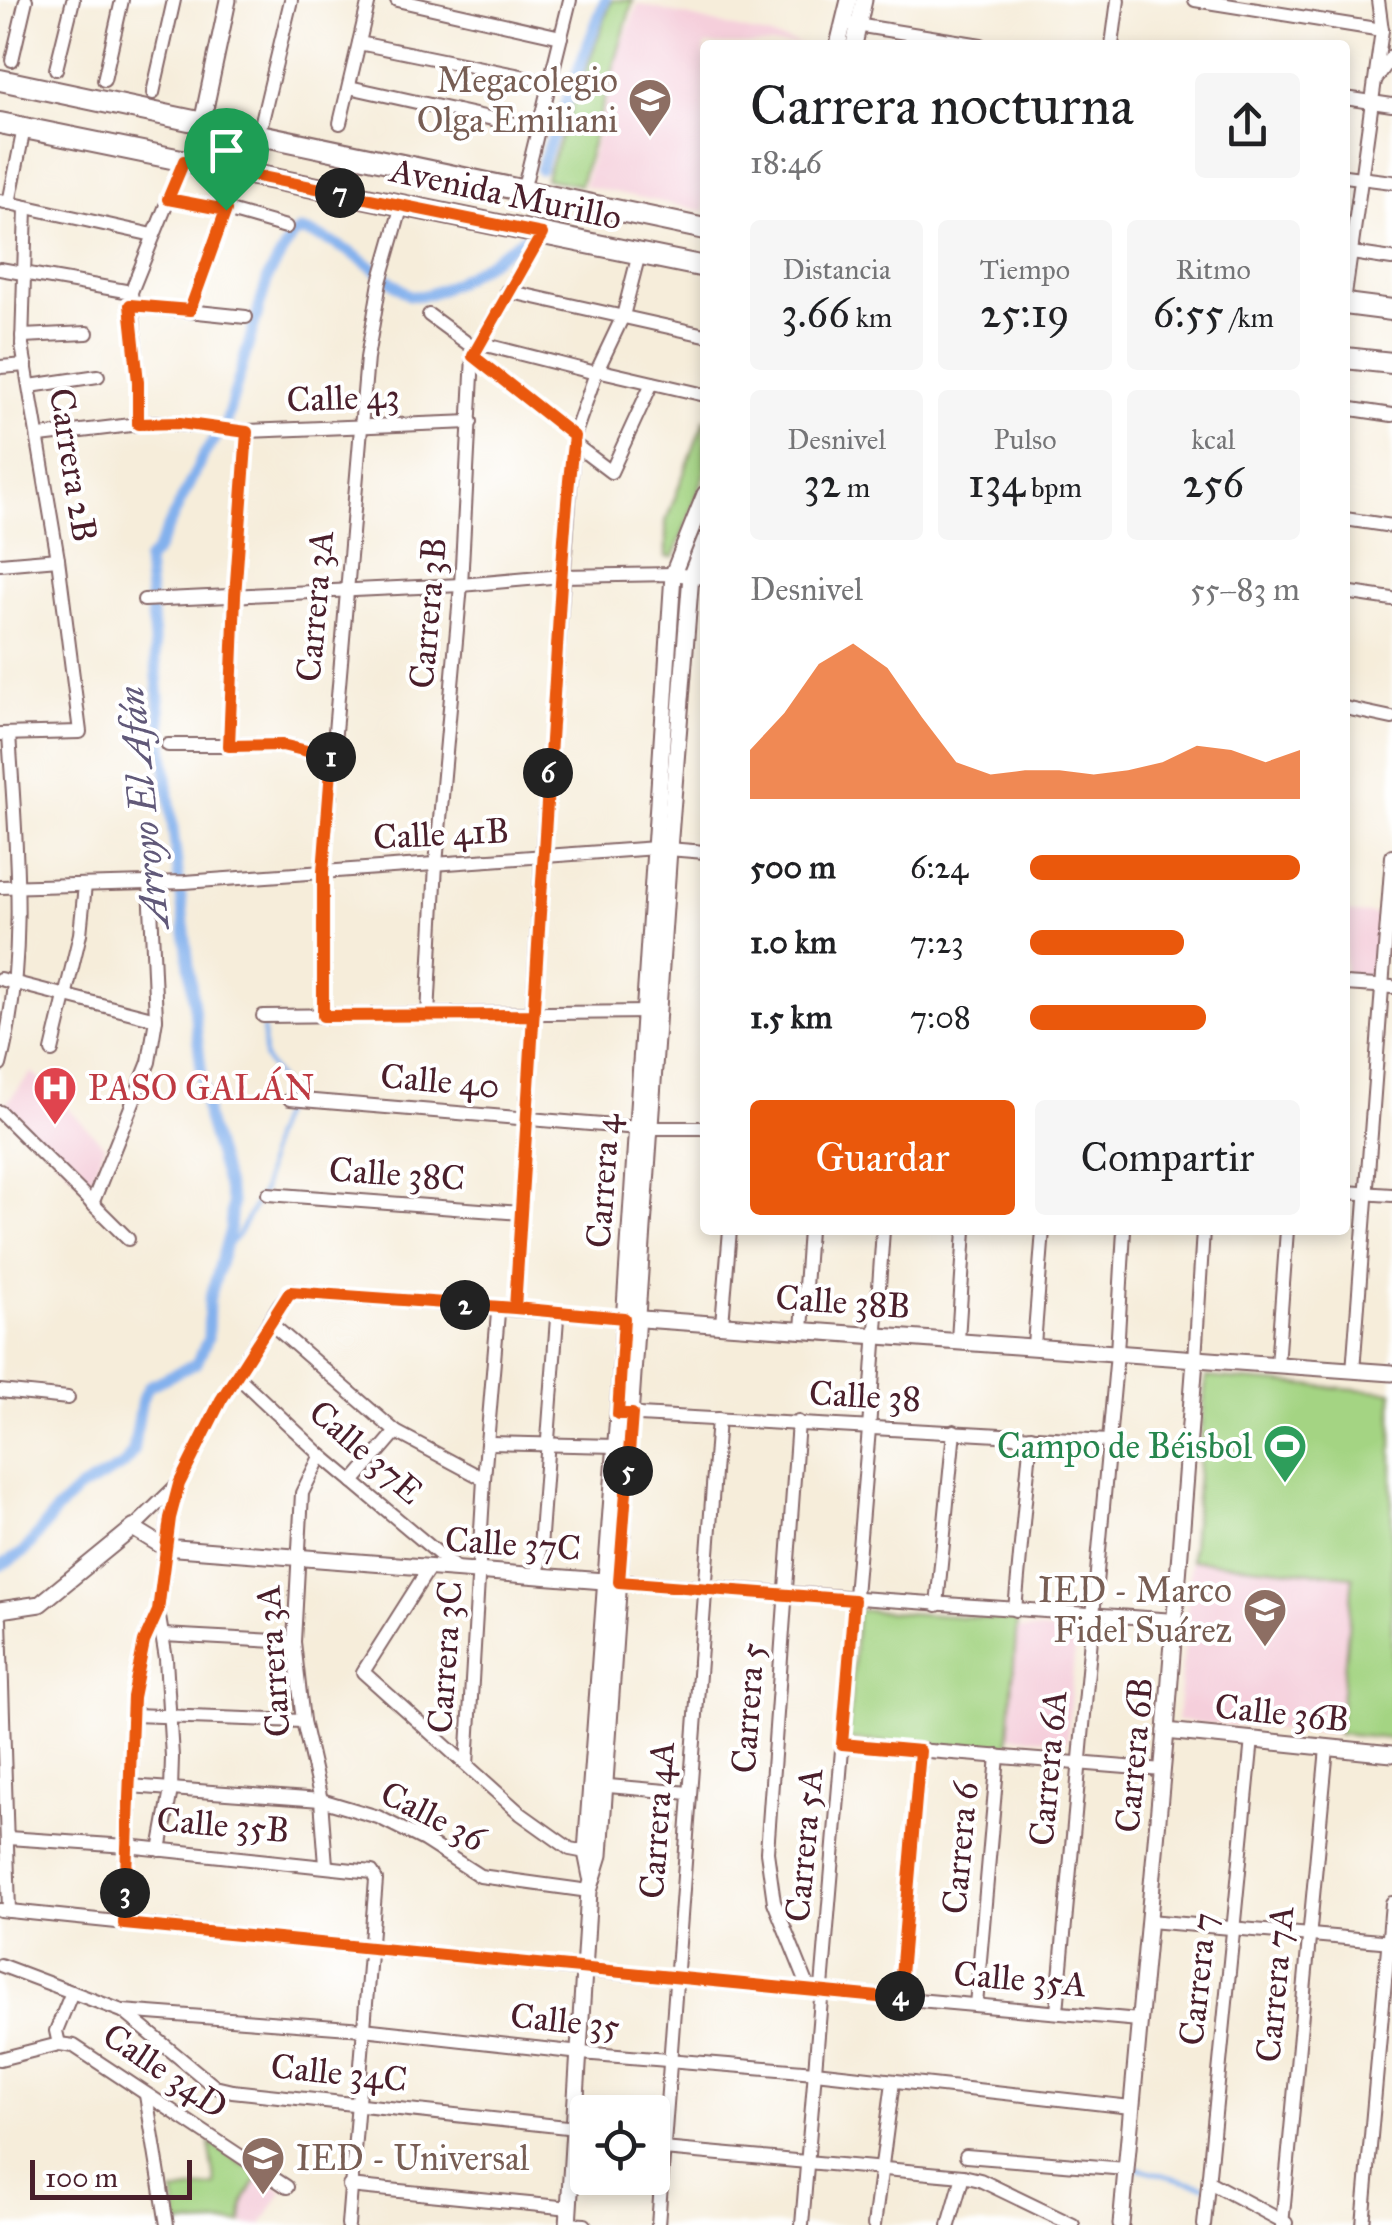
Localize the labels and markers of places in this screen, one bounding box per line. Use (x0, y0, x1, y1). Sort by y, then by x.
place label: Megacolegio Olga Emiliani (417, 59, 618, 142)
school or university icon: Megacolegio Olga Emiliani (627, 77, 673, 138)
pin (184, 108, 269, 211)
pin: 7 (315, 168, 365, 218)
pin: 1 (306, 732, 356, 782)
pin: 6 (523, 748, 573, 798)
hospital icon: PASO GALÁN (32, 1065, 78, 1126)
place label: PASO GALÁN (88, 1066, 314, 1110)
pin: 2 (440, 1280, 490, 1330)
sports icon: Campo de Béisbol (1262, 1423, 1308, 1484)
place label: Campo de Béisbol (997, 1425, 1253, 1468)
pin: 5 (603, 1446, 653, 1496)
place label: IED - Marco Fidel Suárez (1038, 1569, 1232, 1652)
school or university icon: IED - Marco Fidel Suárez (1242, 1587, 1288, 1648)
pin: 3 (100, 1868, 150, 1918)
pin: 4 (875, 1971, 925, 2021)
school or university icon: IED - Universal (240, 2135, 286, 2196)
place label: IED - Universal (296, 2137, 530, 2180)

